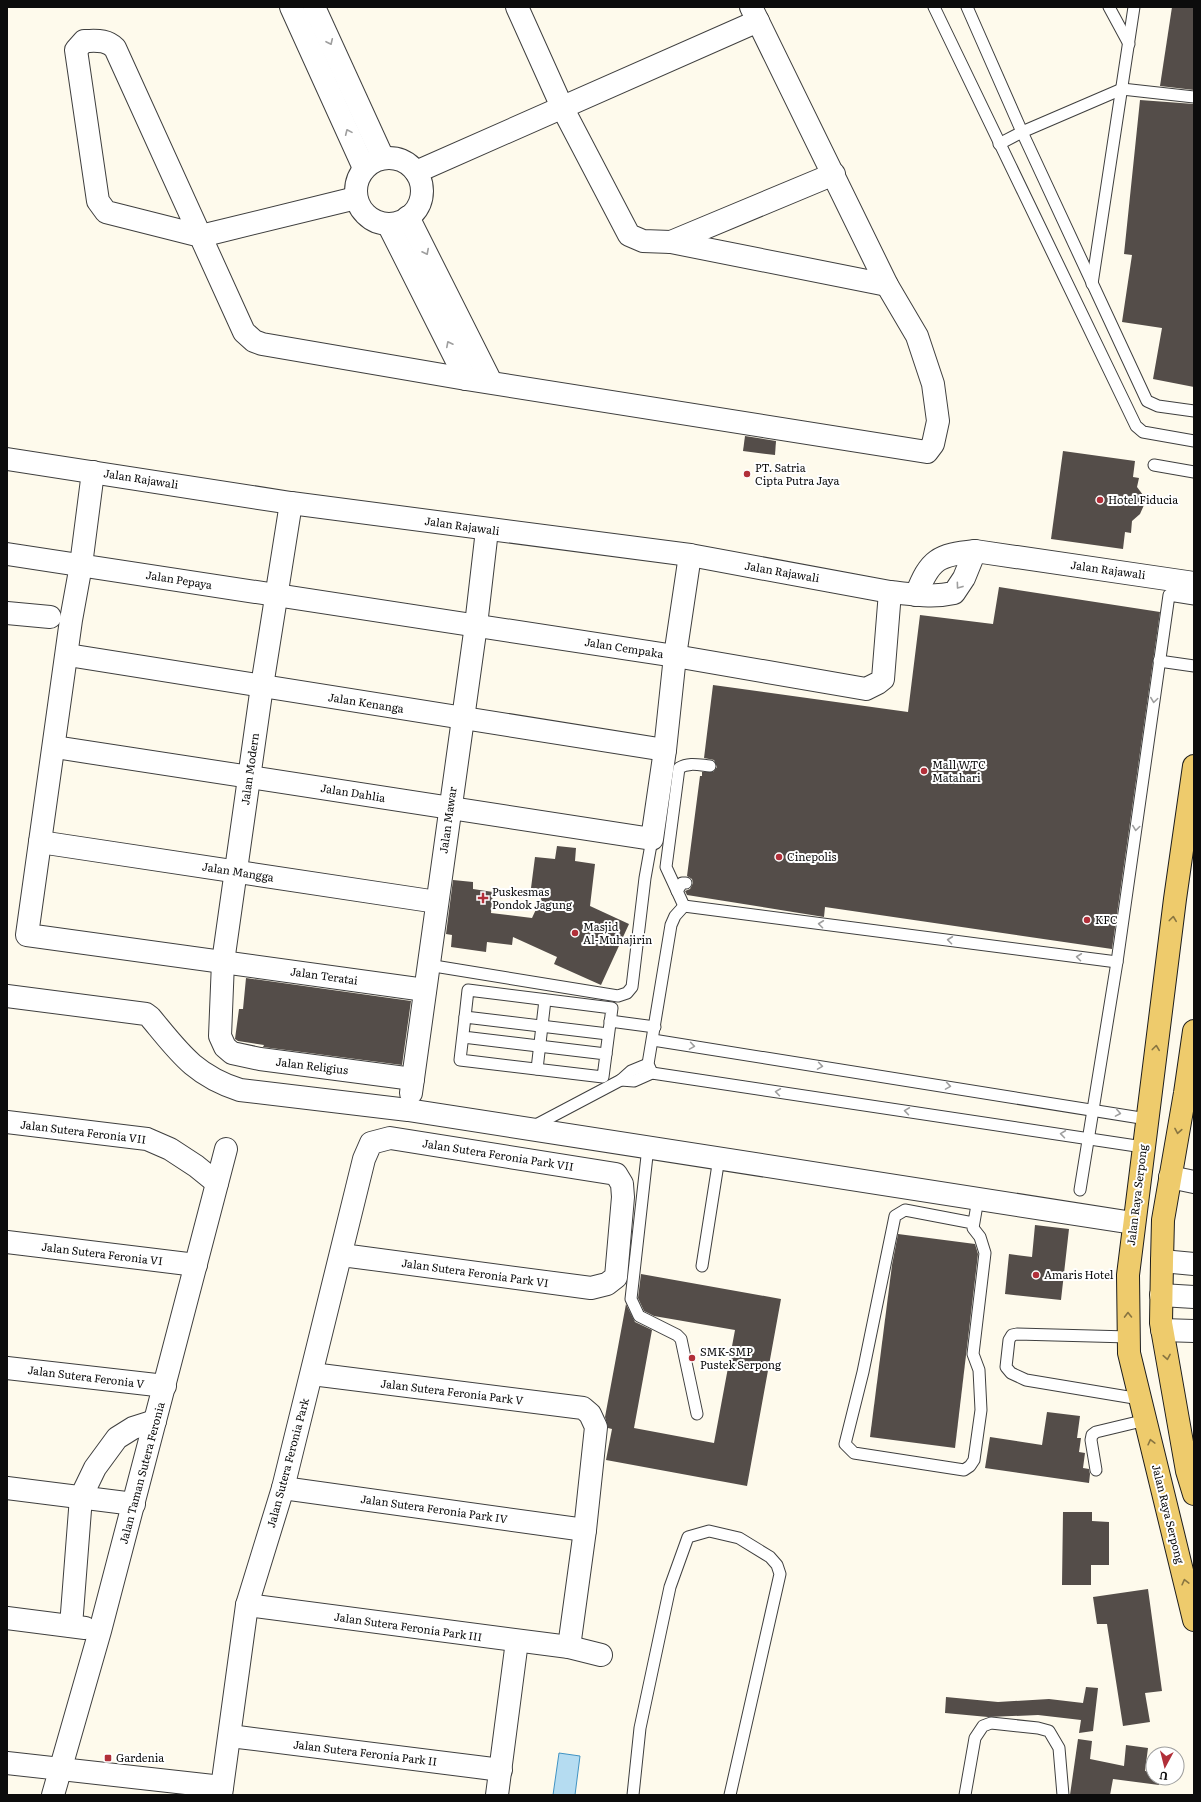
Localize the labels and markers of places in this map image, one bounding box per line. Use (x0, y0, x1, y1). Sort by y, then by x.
place label: PT. Satria Cipta Putra Jaya (755, 459, 839, 488)
marker: PT. Satria Cipta Putra Jaya (742, 469, 752, 479)
place label: Hotel Fiducia (1108, 491, 1178, 507)
marker: Hotel Fiducia (1095, 495, 1105, 505)
place label: Mall WTC Matahari (932, 756, 986, 785)
marker: Mall WTC Matahari (919, 766, 929, 776)
place label: Cinepolis (787, 848, 837, 864)
marker: Cinepolis (774, 852, 784, 862)
place label: Puskesmas Pondok Jagung (492, 883, 573, 912)
marker: Puskesmas Pondok Jagung (477, 892, 489, 904)
place label: KFC (1095, 911, 1118, 927)
marker: KFC (1082, 915, 1092, 925)
place label: Masjid Al-Muhajirin (583, 918, 652, 947)
marker: Masjid Al-Muhajirin (570, 928, 580, 938)
place label: Amaris Hotel (1044, 1266, 1114, 1282)
marker: Amaris Hotel (1031, 1270, 1041, 1280)
place label: SMK-SMP Pustek Serpong (700, 1343, 782, 1372)
marker: SMK-SMP Pustek Serpong (687, 1353, 697, 1363)
place label: Gardenia (116, 1749, 164, 1765)
marker: Gardenia (103, 1753, 113, 1763)

